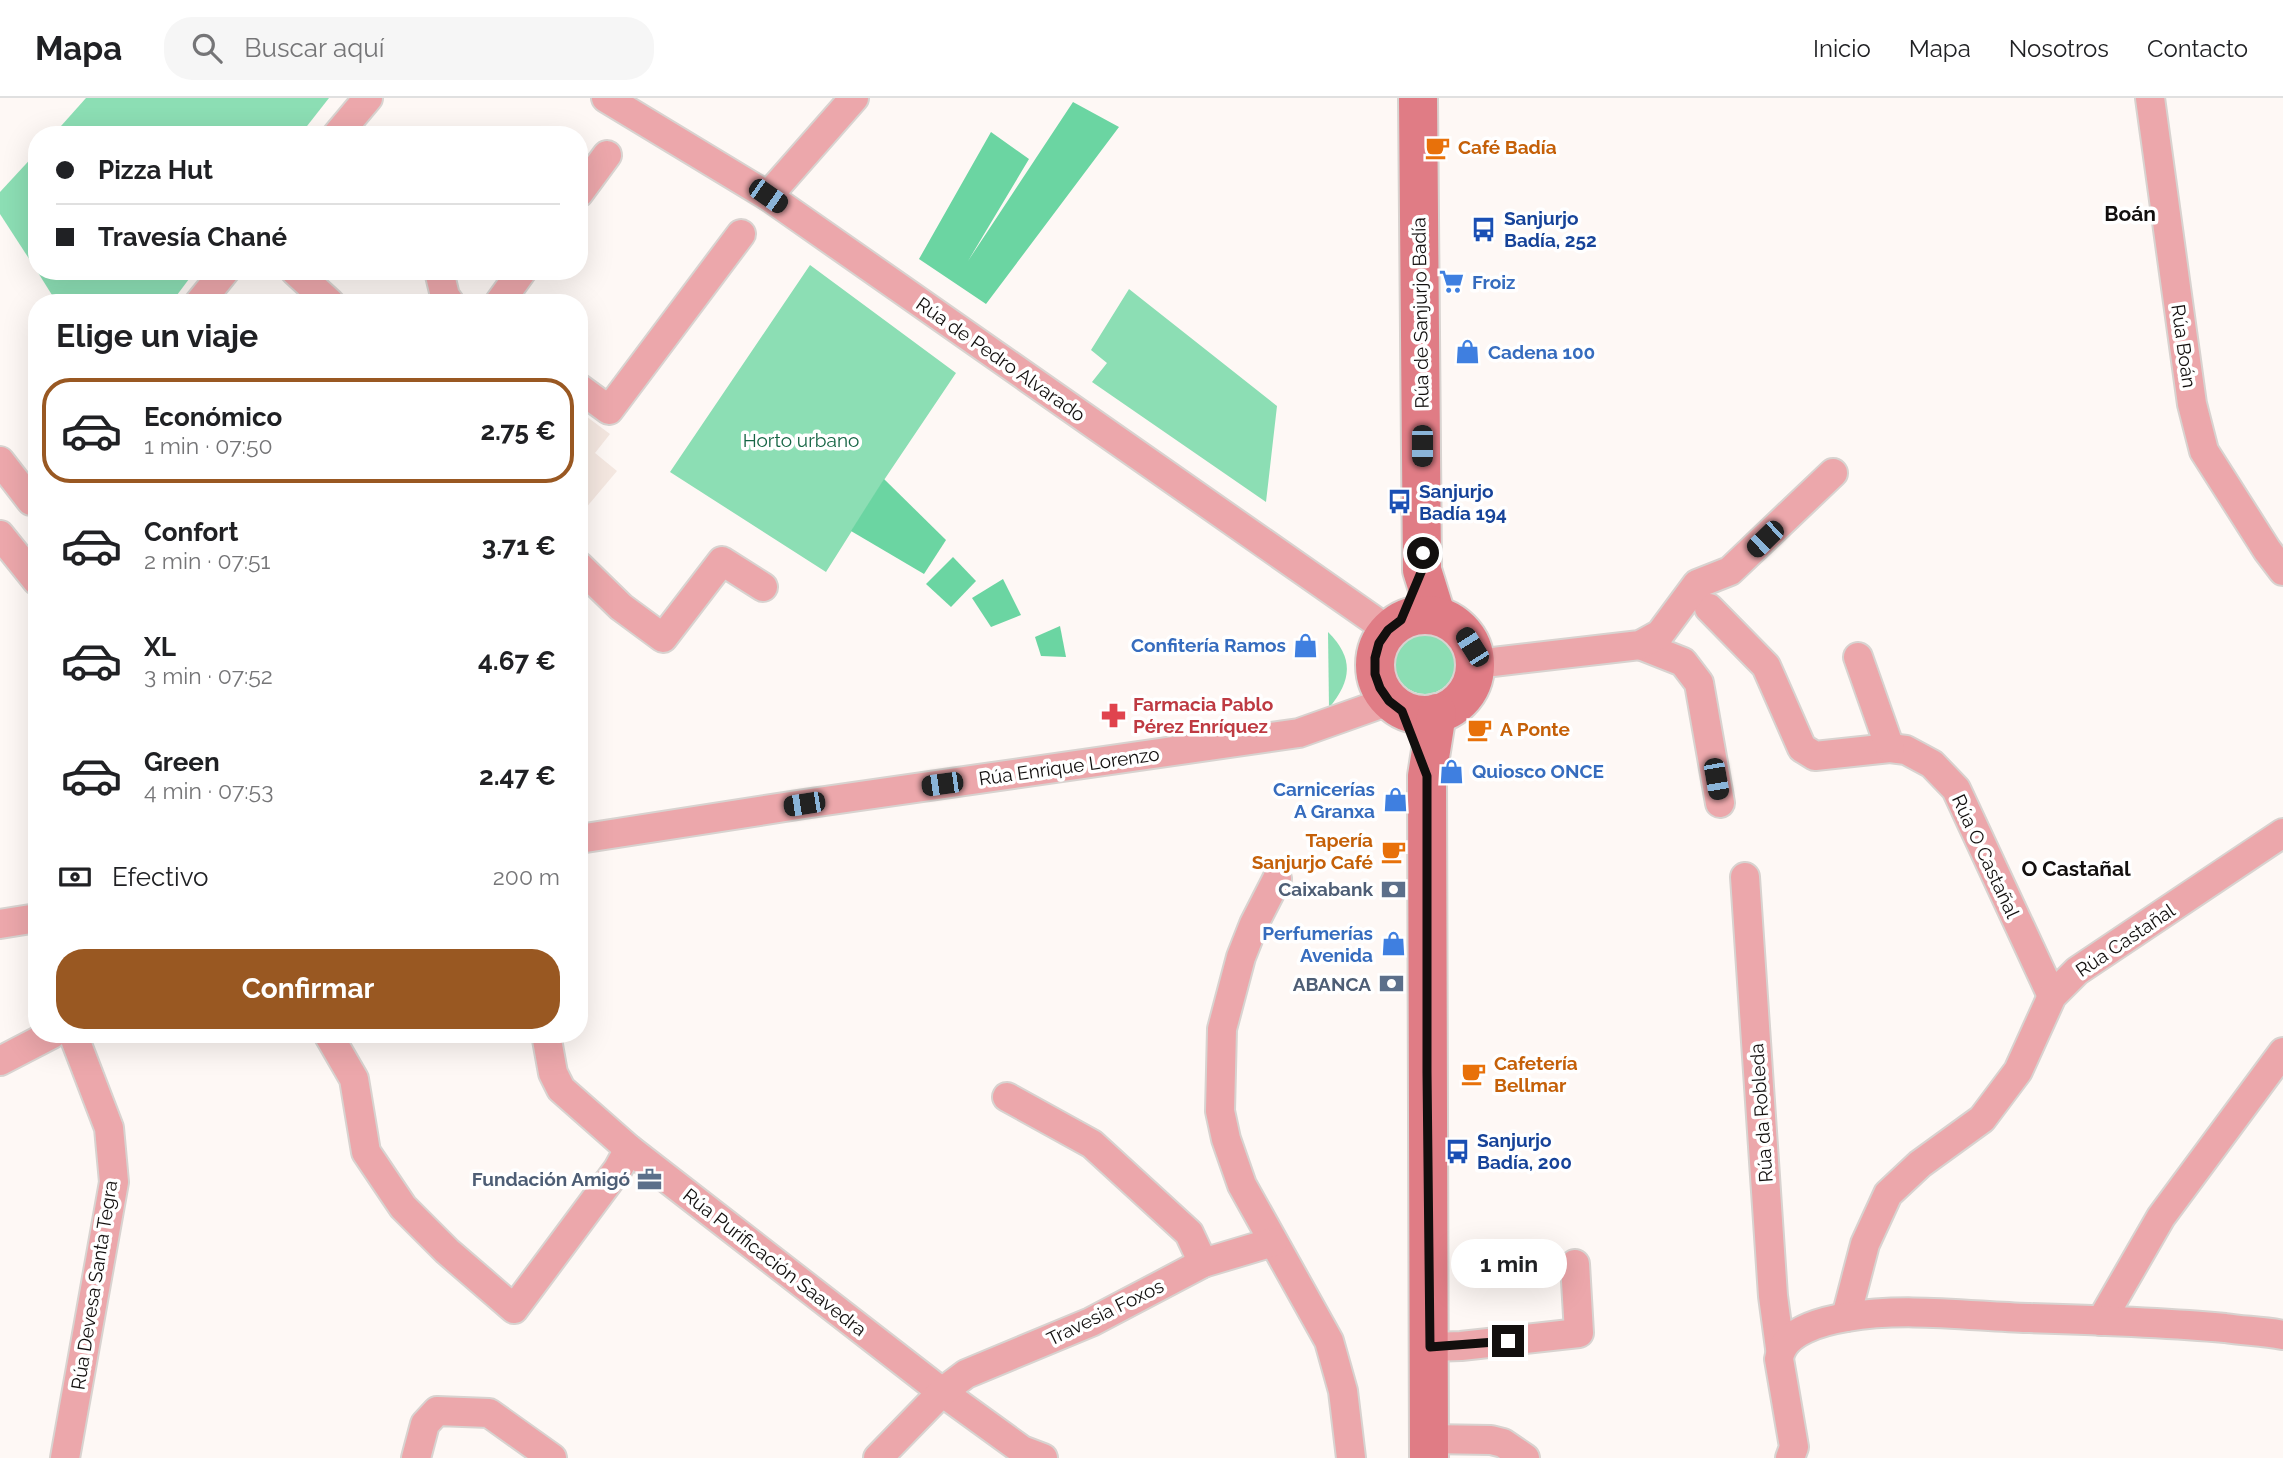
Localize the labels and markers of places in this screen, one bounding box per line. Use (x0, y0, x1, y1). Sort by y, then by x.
cafe icon: Café Badía (1424, 133, 1452, 161)
place label: Café Badía (1458, 136, 1557, 158)
place label: Sanjurjo Badía, 252 (1504, 207, 1597, 251)
bus stop icon: Sanjurjo Badía, 252 (1470, 215, 1498, 243)
supermarket icon: Froiz (1438, 268, 1466, 296)
place label: Froiz (1472, 271, 1515, 293)
shop icon: Cadena 100 (1454, 338, 1482, 366)
place label: Cadena 100 (1488, 341, 1595, 363)
place label: Sanjurjo Badía 194 (1419, 480, 1507, 524)
bus stop icon: Sanjurjo Badía 194 (1385, 488, 1413, 516)
shop icon: Confitería Ramos (1292, 631, 1320, 659)
place label: Confitería Ramos (1131, 634, 1286, 656)
place label: Farmacia Pablo Pérez Enríquez (1133, 693, 1273, 737)
pharmacy icon: Farmacia Pablo Pérez Enríquez (1099, 701, 1127, 729)
cafe icon: A Ponte (1466, 715, 1494, 743)
place label: A Ponte (1500, 718, 1570, 740)
shop icon: Quiosco ONCE (1438, 757, 1466, 785)
place label: Quiosco ONCE (1472, 760, 1604, 782)
place label: Carnicerías A Granxa (1273, 778, 1375, 822)
shop icon: Carnicerías A Granxa (1381, 786, 1409, 814)
place label: Tapería Sanjurjo Café (1252, 829, 1373, 873)
cafe icon: Tapería Sanjurjo Café (1379, 837, 1407, 865)
bank icon: Caixabank (1379, 875, 1407, 903)
place label: Caixabank (1278, 878, 1373, 900)
place label: Perfumerías Avenida (1262, 922, 1373, 966)
shop icon: Perfumerías Avenida (1379, 930, 1407, 958)
bank icon: ABANCA (1377, 970, 1405, 998)
place label: ABANCA (1293, 973, 1371, 995)
place label: Cafetería Bellmar (1494, 1052, 1578, 1096)
cafe icon: Cafetería Bellmar (1460, 1060, 1488, 1088)
place label: Sanjurjo Badía, 200 (1477, 1129, 1572, 1173)
bus stop icon: Sanjurjo Badía, 200 (1443, 1137, 1471, 1165)
office icon: Fundación Amigó (636, 1165, 664, 1193)
place label: Fundación Amigó (472, 1168, 630, 1190)

